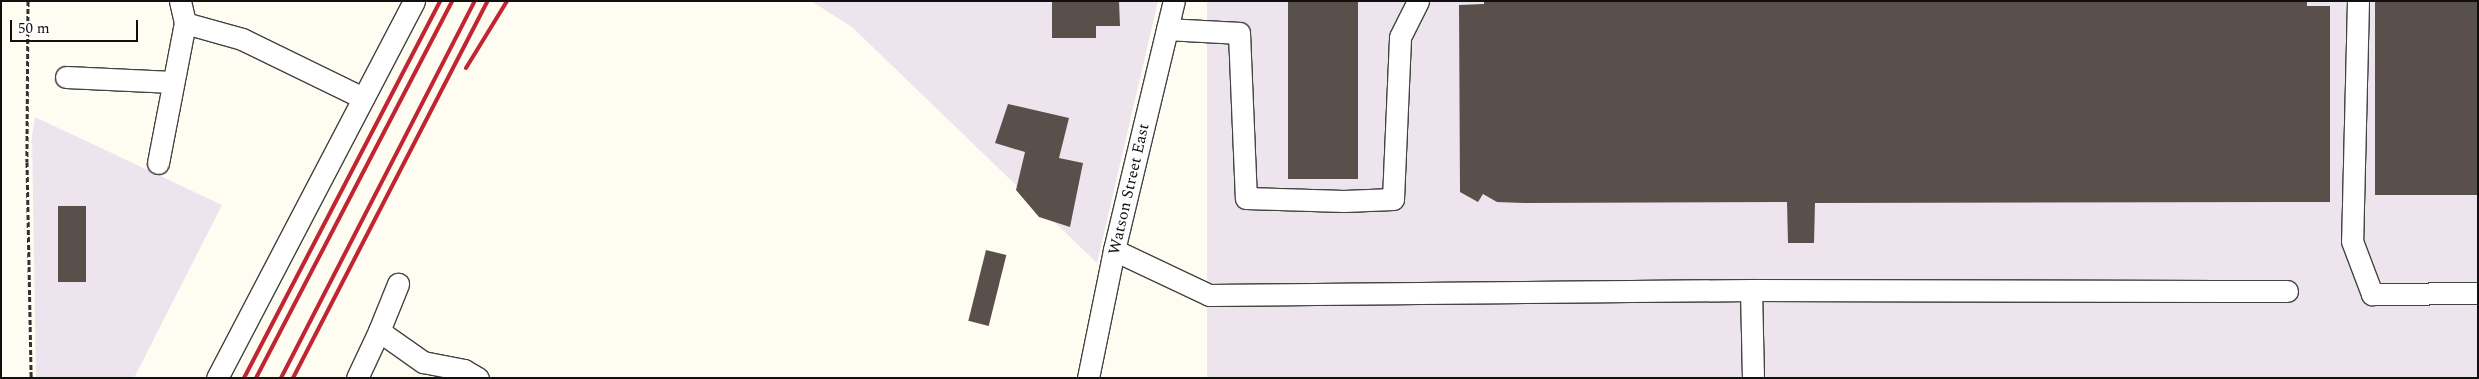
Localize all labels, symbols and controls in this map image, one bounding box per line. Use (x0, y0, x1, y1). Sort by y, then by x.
scale bar (12, 10, 140, 42)
text: 50 m (18, 17, 50, 40)
street label: Watson Street East (1105, 121, 1153, 257)

